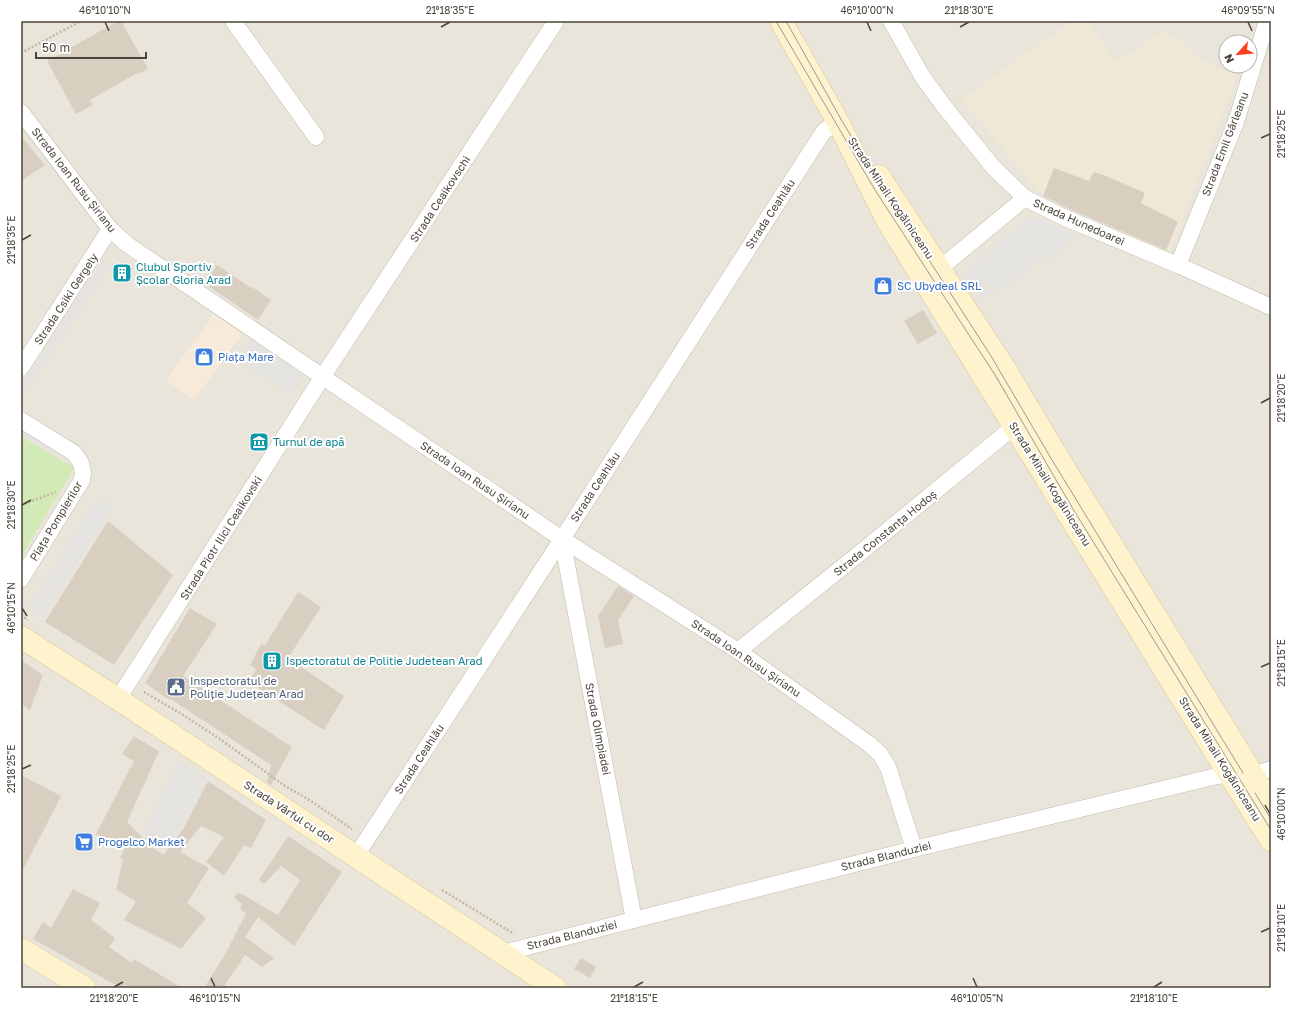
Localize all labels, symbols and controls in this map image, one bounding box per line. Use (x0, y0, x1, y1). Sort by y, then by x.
text: 46°10'10"N (79, 4, 131, 16)
text: 21°18'35"E (426, 4, 474, 16)
text: 46°10'00"N (840, 4, 894, 16)
text: 21°18'30"E (945, 4, 993, 16)
text: 46°09'55"N (1221, 4, 1275, 16)
scale bar (36, 34, 146, 60)
north arrow (1218, 34, 1258, 74)
text: 50 m (42, 40, 70, 55)
text: N (1221, 52, 1236, 65)
street label: Strada Emil Gârleanu (1199, 90, 1250, 198)
text: 21°18'25"E (1275, 110, 1287, 158)
street label: Strada Ioan Rusu Șirianu (29, 125, 119, 235)
street label: Strada Mihail Kogălniceanu (846, 134, 937, 261)
street label: Strada Ceaikovschi (407, 153, 472, 244)
street label: Strada Ceahlău (742, 176, 797, 251)
street label: Strada Hunedoarei (1032, 196, 1127, 248)
text: 21°18'35"E (5, 216, 17, 264)
street label: Strada Csiki Gergely (31, 251, 100, 347)
place label: Clubul Sportiv Școlar Gloria Arad (136, 260, 231, 287)
building icon: Clubul Sportiv Școlar Gloria Arad (111, 262, 133, 284)
shop icon: SC Ubydeal SRL (872, 275, 894, 297)
place label: SC Ubydeal SRL (897, 279, 982, 292)
shop icon: Piața Mare (193, 346, 215, 368)
place label: Piața Mare (218, 350, 274, 364)
text: 21°18'20"E (1275, 374, 1287, 422)
street label: Strada Mihail Kogălniceanu (1007, 419, 1094, 548)
museum icon: Turnul de apă (248, 431, 270, 453)
place label: Turnul de apă (273, 435, 345, 448)
street label: Strada Ioan Rusu Șirianu (418, 438, 532, 522)
street label: Strada Ceahlău (567, 449, 622, 524)
street label: Strada Piotr Ilici Ceaikovski (177, 473, 264, 602)
street label: Piața Pompierilor (27, 478, 86, 564)
text: 21°18'30"E (5, 481, 17, 529)
street label: Strada Constanța Hodoș (830, 487, 940, 579)
text: 46°10'15"N (5, 582, 17, 634)
street label: Strada Ioan Rusu Șirianu (689, 616, 803, 700)
text: 21°18'15"E (1275, 639, 1287, 687)
building icon: Ispectoratul de Politie Judetean Arad (261, 650, 283, 672)
place label: Ispectoratul de Politie Judetean Arad (286, 654, 483, 667)
place label: Inspectoratul de Poliție Județean Arad (190, 674, 304, 701)
public building icon: Inspectoratul de Poliție Județean Arad (165, 676, 187, 698)
street label: Strada Olimpiadei (583, 682, 614, 776)
street label: Strada Mihail Kogălniceanu (1177, 694, 1264, 823)
street label: Strada Ceahlău (391, 721, 446, 796)
text: 21°18'25"E (5, 745, 17, 793)
street label: Strada Vârful cu dor (242, 778, 337, 846)
text: 46°10'00"N (1275, 787, 1287, 841)
supermarket icon: Progelco Market (73, 831, 95, 853)
place label: Progelco Market (98, 835, 185, 848)
street label: Strada Blanduziei (839, 838, 932, 873)
text: 21°18'10"E (1275, 904, 1287, 952)
street label: Strada Blanduziei (525, 917, 618, 952)
text: 21°18'20"E (90, 992, 138, 1004)
text: 46°10'15"N (189, 992, 241, 1004)
text: 21°18'15"E (610, 992, 658, 1004)
text: 46°10'05"N (951, 992, 1003, 1004)
text: 21°18'10"E (1130, 992, 1178, 1004)

